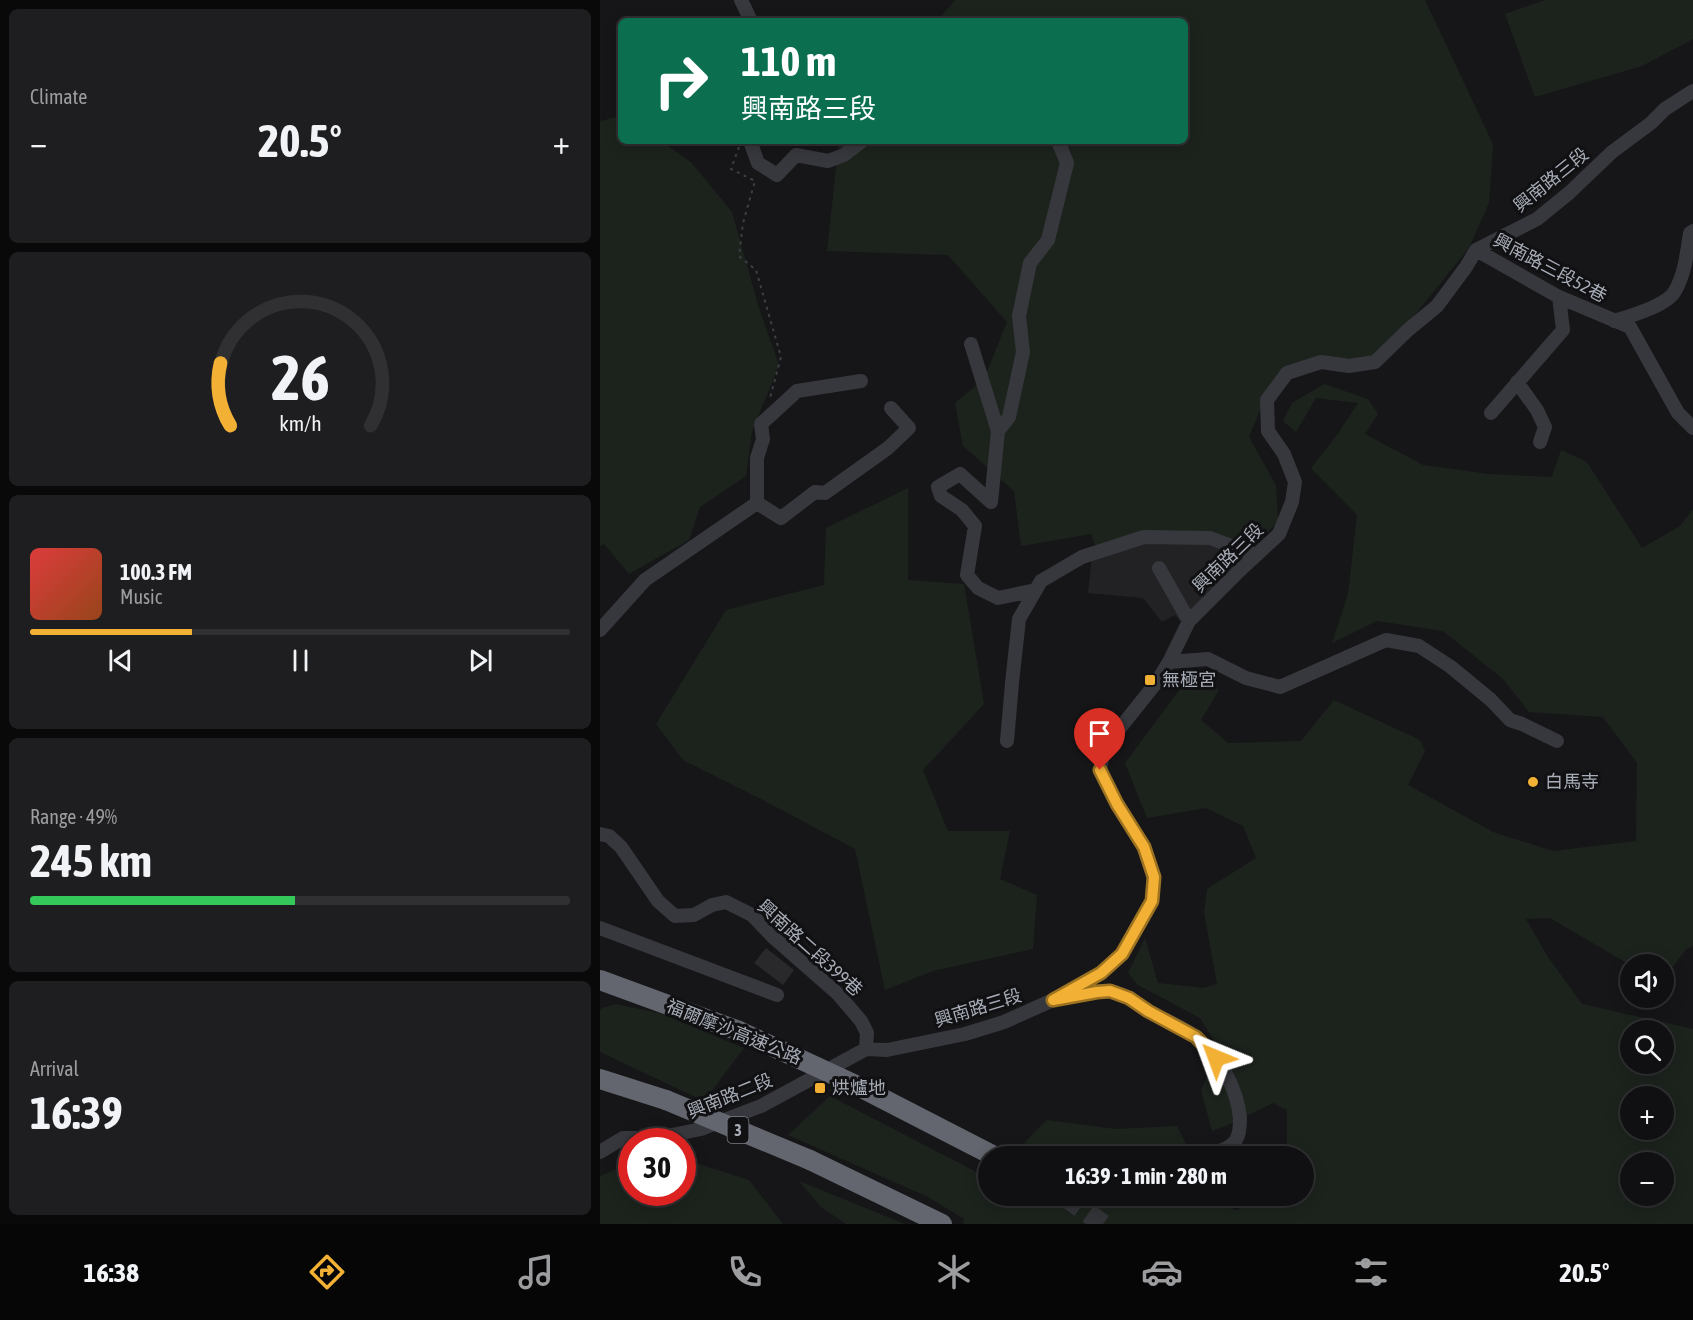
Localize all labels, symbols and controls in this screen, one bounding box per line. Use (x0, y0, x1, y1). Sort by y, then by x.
text: 110 m (741, 37, 836, 85)
icon: right (642, 42, 720, 120)
text: Climate (30, 85, 87, 108)
text: 興南路三段 (741, 93, 876, 124)
text: 20.5° (258, 115, 342, 167)
text: − (30, 123, 47, 161)
text: + (553, 123, 570, 161)
street label: 興南路三段 (1509, 143, 1592, 216)
street label: 興南路三段52巷 (1490, 229, 1610, 306)
text: 26 (271, 342, 329, 413)
text: km/h (279, 411, 321, 436)
street label: 興南路三段 (1188, 519, 1267, 596)
text: 100.3 FM (120, 559, 192, 585)
text: Music (120, 585, 162, 608)
icon: previous (104, 644, 137, 677)
icon: pause (284, 644, 317, 677)
icon: next (464, 644, 497, 677)
place label: 無極宮 (1162, 669, 1216, 690)
marker: 無極宮 (1143, 673, 1157, 687)
pin (1074, 708, 1125, 770)
icon: arrive (1083, 717, 1116, 750)
place label: 白馬寺 (1545, 771, 1599, 792)
marker: 白馬寺 (1526, 775, 1540, 789)
text: Range · 49% (30, 805, 117, 828)
text: 245 km (30, 835, 152, 887)
street label: 興南路二段399巷 (754, 895, 867, 1000)
map controls (1620, 954, 1674, 1206)
button: sound (1620, 954, 1674, 1008)
street label: 興南路三段 (932, 984, 1024, 1031)
street label: 福爾摩沙高速公路 (663, 995, 805, 1068)
button: search (1620, 1020, 1674, 1074)
position arrow (1184, 1026, 1248, 1090)
text: Arrival (30, 1057, 79, 1080)
street label: 興南路二段 (684, 1069, 775, 1122)
place label: 烘爐地 (832, 1077, 886, 1098)
marker: 烘爐地 (813, 1081, 827, 1095)
button: + (1620, 1086, 1674, 1140)
text: 16:39 (30, 1087, 123, 1139)
road number: 3 (728, 1117, 748, 1143)
speed limit sign: 30 (618, 1128, 696, 1206)
button: − (1620, 1152, 1674, 1206)
text: 16:39 · 1 min · 280 m (1065, 1163, 1227, 1189)
icon: directions (306, 1251, 348, 1293)
icon: music (515, 1251, 557, 1293)
icon: phone (724, 1251, 766, 1293)
icon: climate (933, 1251, 975, 1293)
icon: car (1141, 1251, 1183, 1293)
icon: filters (1350, 1251, 1392, 1293)
text: 16:38 (83, 1257, 139, 1288)
text: 20.5° (1559, 1257, 1609, 1288)

